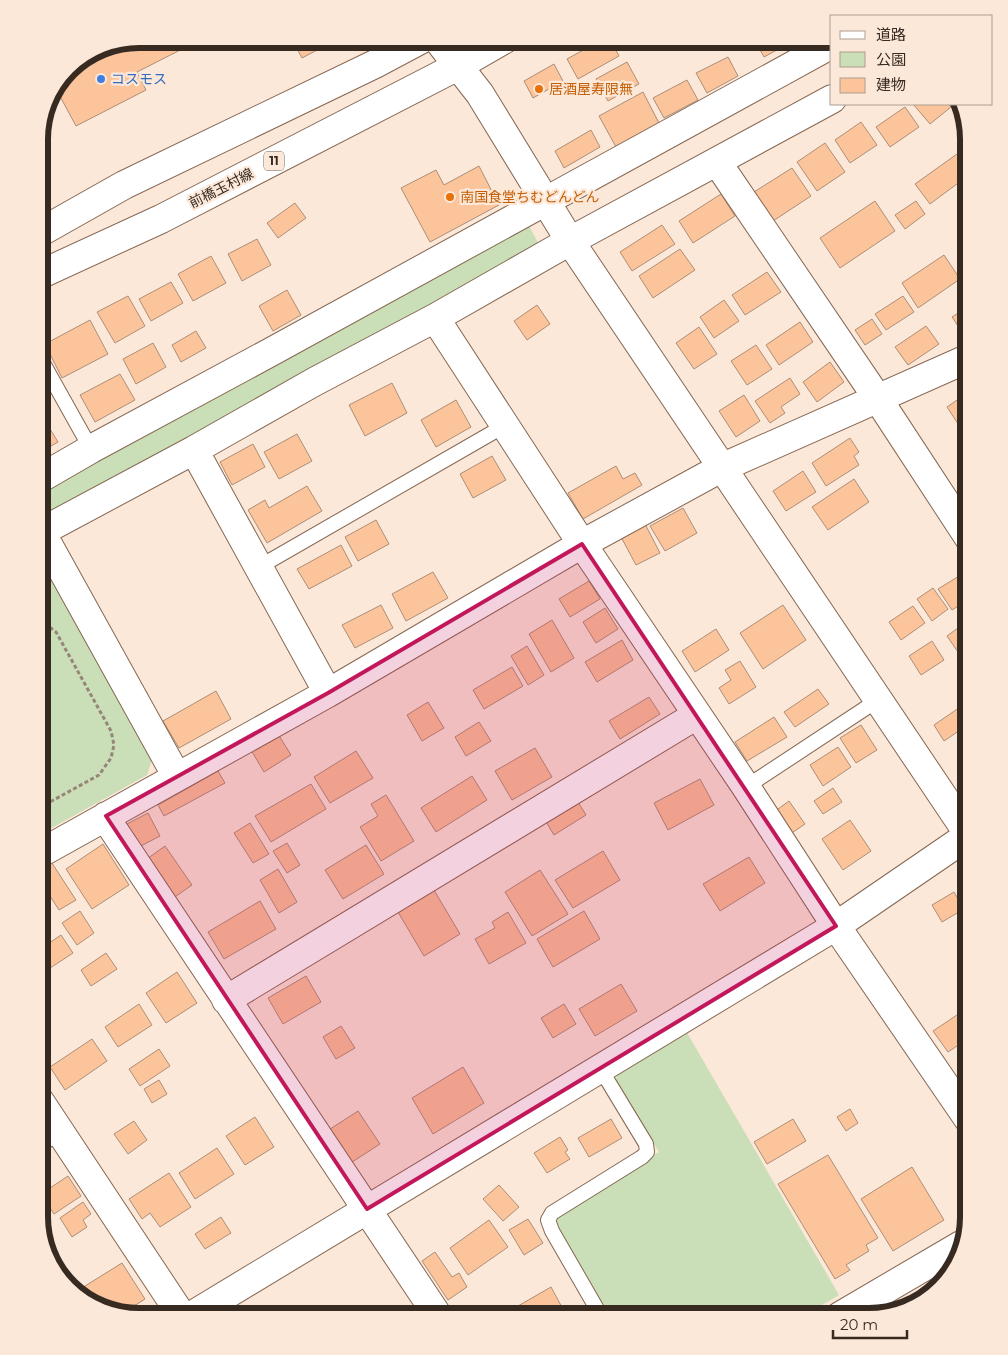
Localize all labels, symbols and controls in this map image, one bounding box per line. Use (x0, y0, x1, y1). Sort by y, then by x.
legend (830, 15, 993, 105)
text: 道路 (876, 25, 906, 44)
text: 公園 (876, 50, 906, 69)
place label: コスモス (111, 70, 167, 88)
marker: コスモス (95, 73, 107, 85)
text: 建物 (876, 75, 906, 94)
place label: 居酒屋寿限無 (549, 80, 633, 98)
marker: 居酒屋寿限無 (533, 83, 545, 95)
road number: 11 (264, 152, 284, 170)
street label: 前橋玉村線 (186, 164, 256, 212)
place label: 南国食堂ちむどんどん (460, 188, 600, 206)
marker: 南国食堂ちむどんどん (444, 191, 456, 203)
scale bar (833, 1308, 907, 1340)
text: 20 m (840, 1315, 878, 1334)

